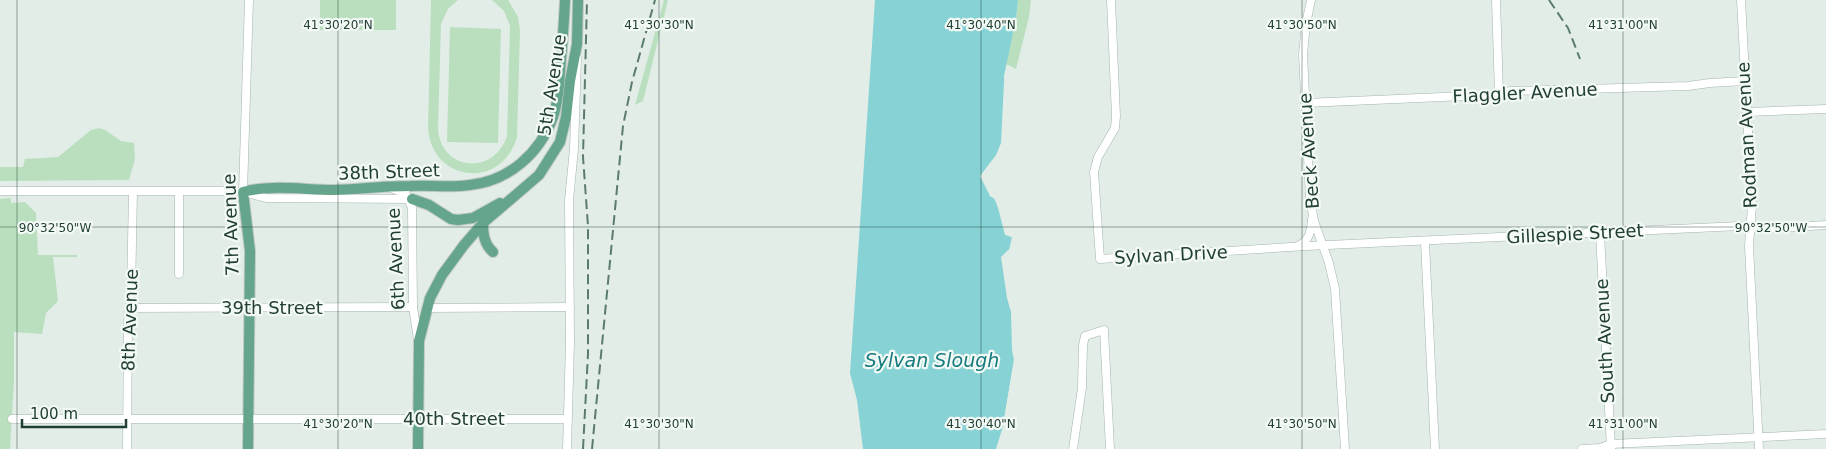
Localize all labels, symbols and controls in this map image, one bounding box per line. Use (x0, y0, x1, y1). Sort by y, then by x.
text: 41°30'20"N (303, 18, 373, 32)
text: 41°30'30"N (624, 18, 694, 32)
text: 41°30'40"N (946, 18, 1016, 32)
text: 41°30'50"N (1267, 18, 1337, 32)
text: 41°31'00"N (1588, 18, 1658, 32)
street label: 5th Avenue (533, 33, 570, 137)
street label: Rodman Avenue (1732, 61, 1761, 209)
street label: Flaggler Avenue (1452, 78, 1598, 107)
street label: Beck Avenue (1294, 92, 1323, 210)
street label: 38th Street (338, 159, 440, 184)
street label: 7th Avenue (218, 173, 243, 277)
street label: 6th Avenue (382, 207, 409, 311)
street label: Gillespie Street (1506, 219, 1644, 248)
text: 90°32'50"W (19, 221, 91, 235)
text: 90°32'50"W (1735, 221, 1807, 235)
street label: Sylvan Drive (1114, 241, 1228, 268)
street label: 8th Avenue (117, 268, 142, 372)
street label: South Avenue (1591, 278, 1618, 404)
street label: 39th Street (221, 297, 323, 318)
water label: Sylvan Slough (865, 349, 999, 371)
scale bar (22, 396, 126, 428)
text: 100 m (30, 405, 78, 423)
street label: 40th Street (403, 408, 505, 429)
text: 41°30'20"N (303, 417, 373, 431)
text: 41°30'30"N (624, 417, 694, 431)
text: 41°30'40"N (946, 417, 1016, 431)
text: 41°30'50"N (1267, 417, 1337, 431)
text: 41°31'00"N (1588, 417, 1658, 431)

